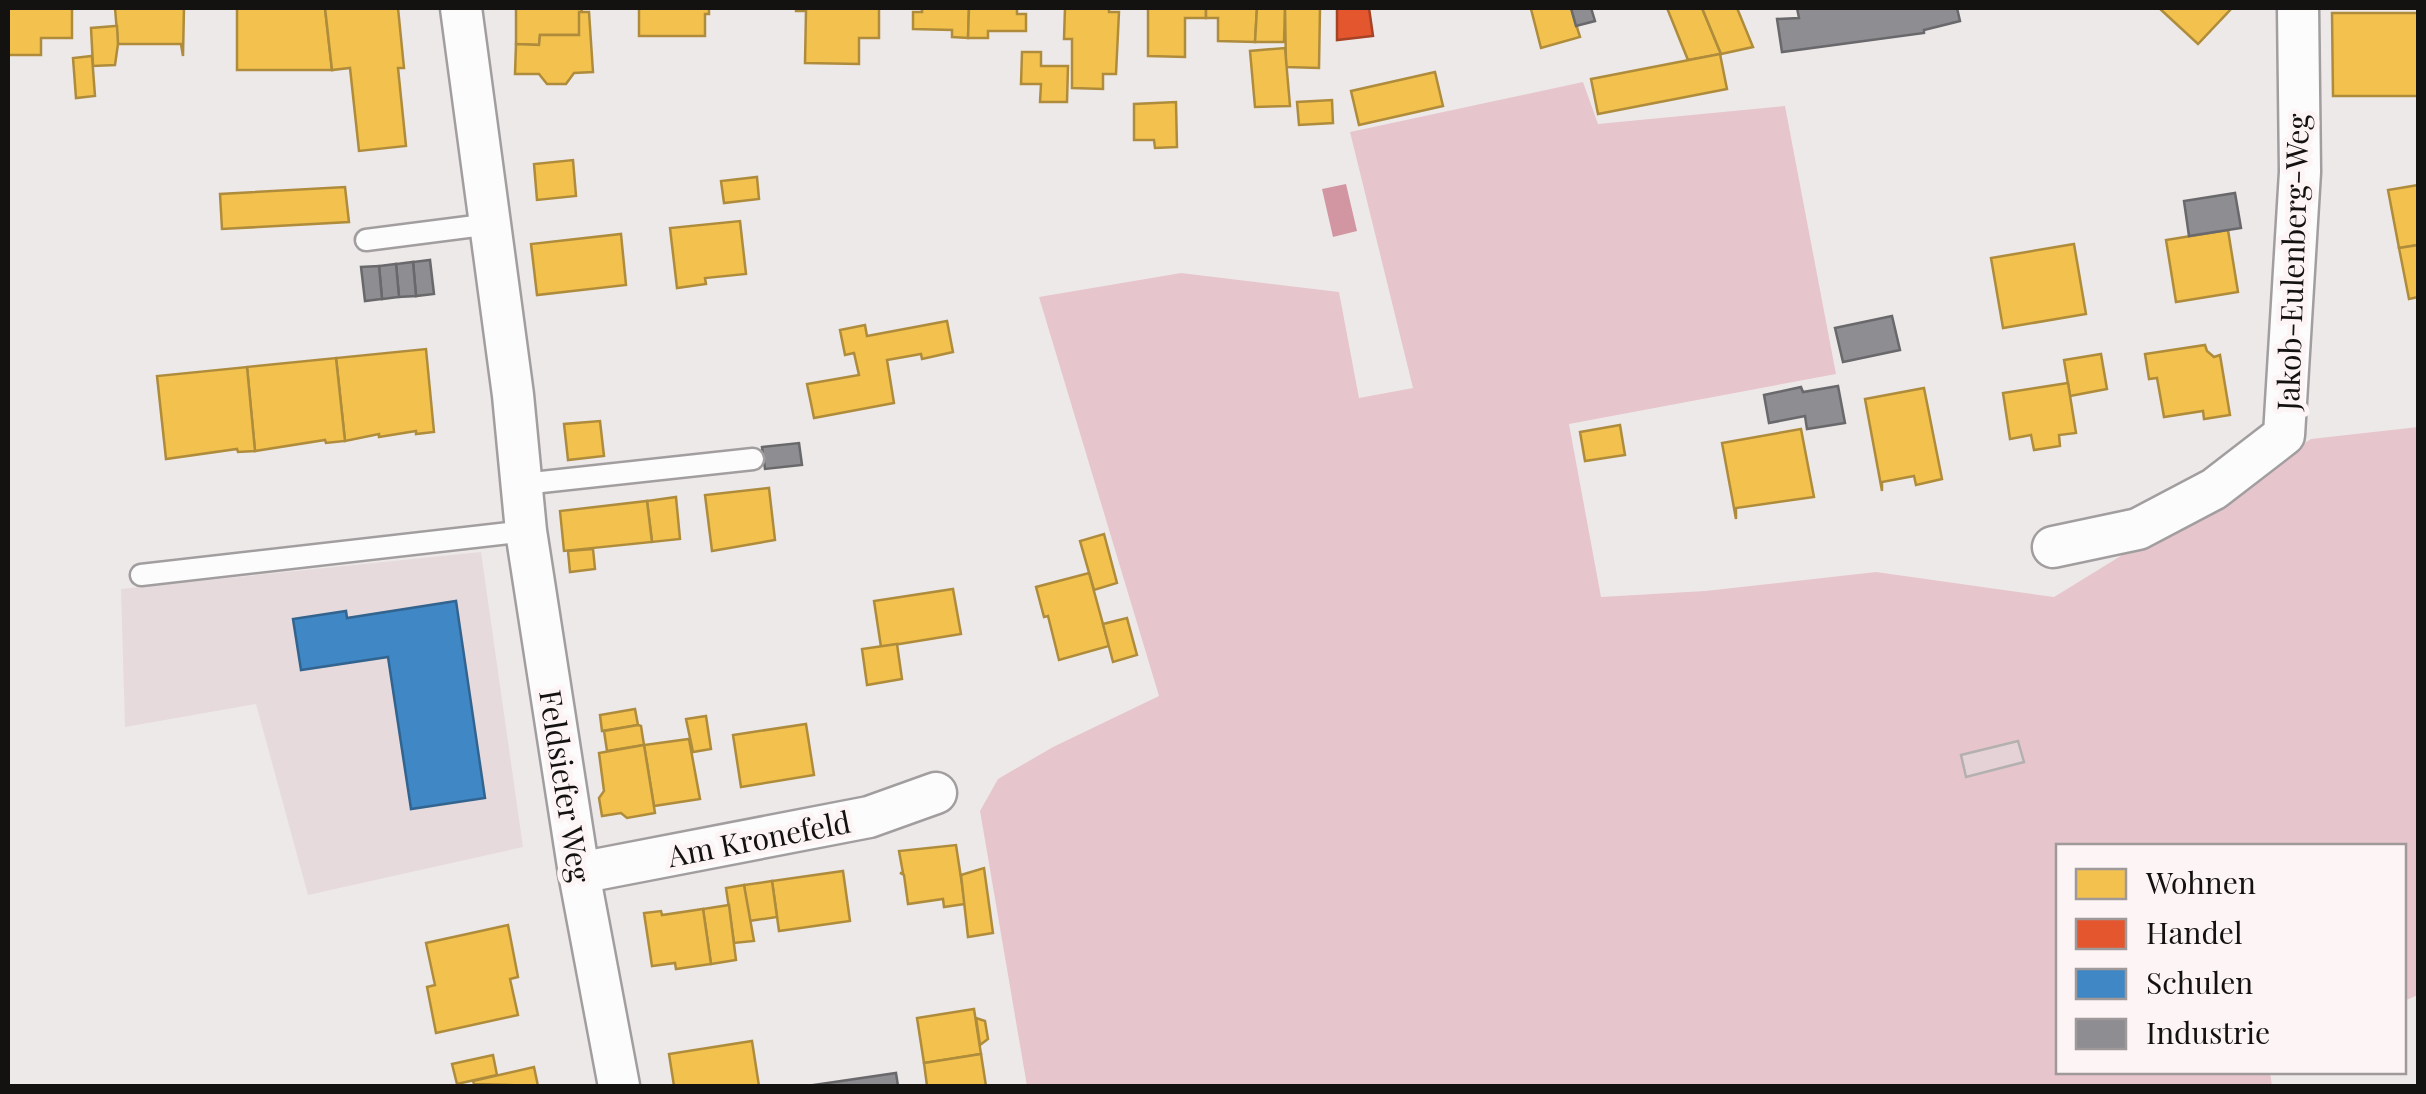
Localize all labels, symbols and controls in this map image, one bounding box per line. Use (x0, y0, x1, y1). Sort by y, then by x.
street label: Jakob-Eulenberg-Weg (2267, 113, 2317, 412)
street label: Feldsiefer Weg (531, 687, 601, 885)
street label: Am Kronefeld (663, 801, 854, 876)
legend (2056, 844, 2406, 1074)
text: Wohnen (2145, 862, 2256, 902)
text: Handel (2146, 912, 2243, 952)
text: Schulen (2146, 962, 2253, 1002)
text: Industrie (2146, 1012, 2270, 1052)

